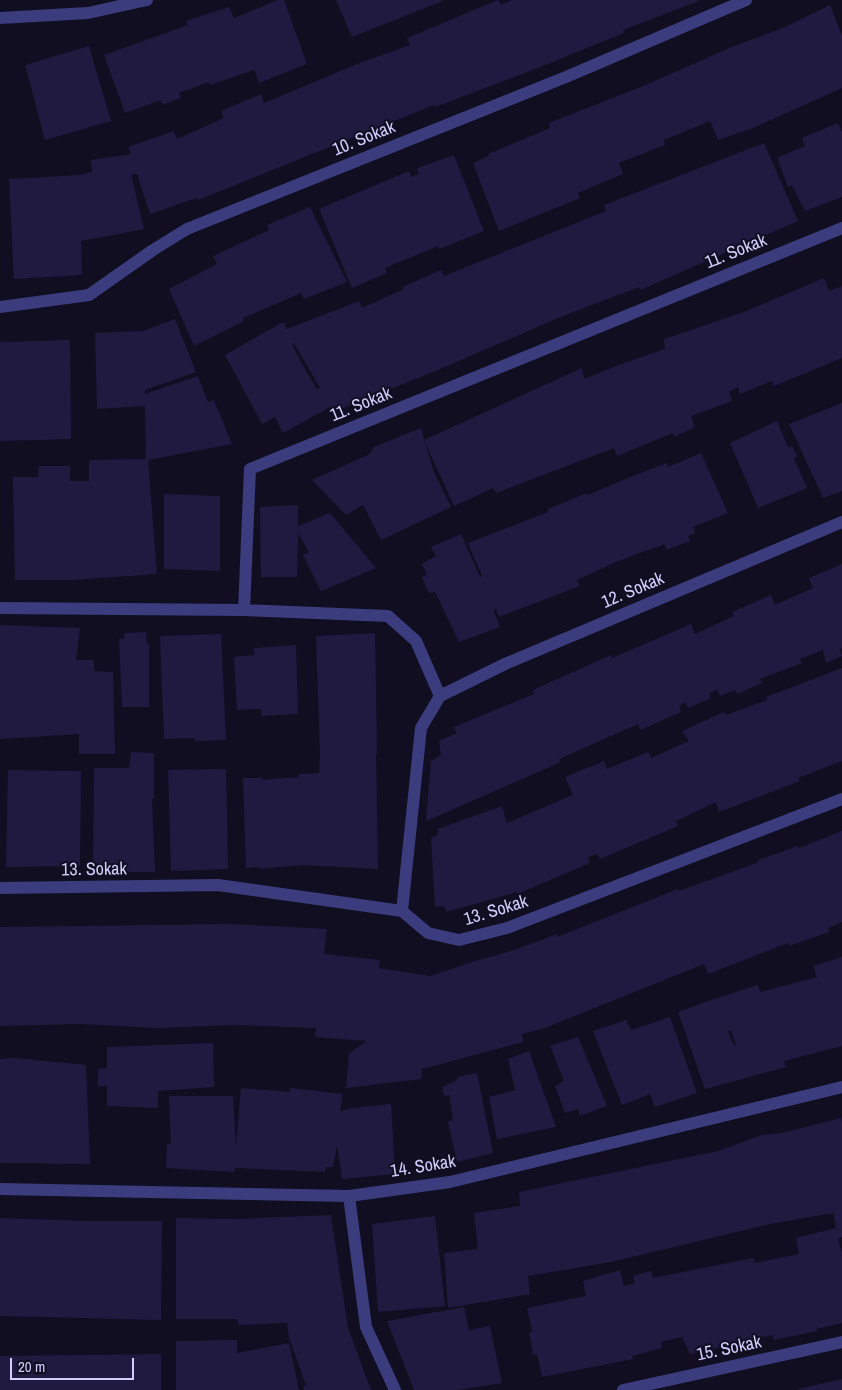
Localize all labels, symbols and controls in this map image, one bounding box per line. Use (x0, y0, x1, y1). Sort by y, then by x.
street label: 10. Sokak (330, 117, 398, 161)
street label: 11. Sokak (702, 230, 770, 274)
street label: 11. Sokak (327, 383, 395, 427)
street label: 12. Sokak (599, 568, 667, 614)
street label: 13. Sokak (61, 859, 127, 881)
street label: 13. Sokak (461, 891, 531, 931)
street label: 14. Sokak (389, 1151, 457, 1183)
street label: 15. Sokak (695, 1332, 763, 1366)
scale bar (12, 1348, 136, 1380)
text: 20 m (18, 1356, 45, 1377)

